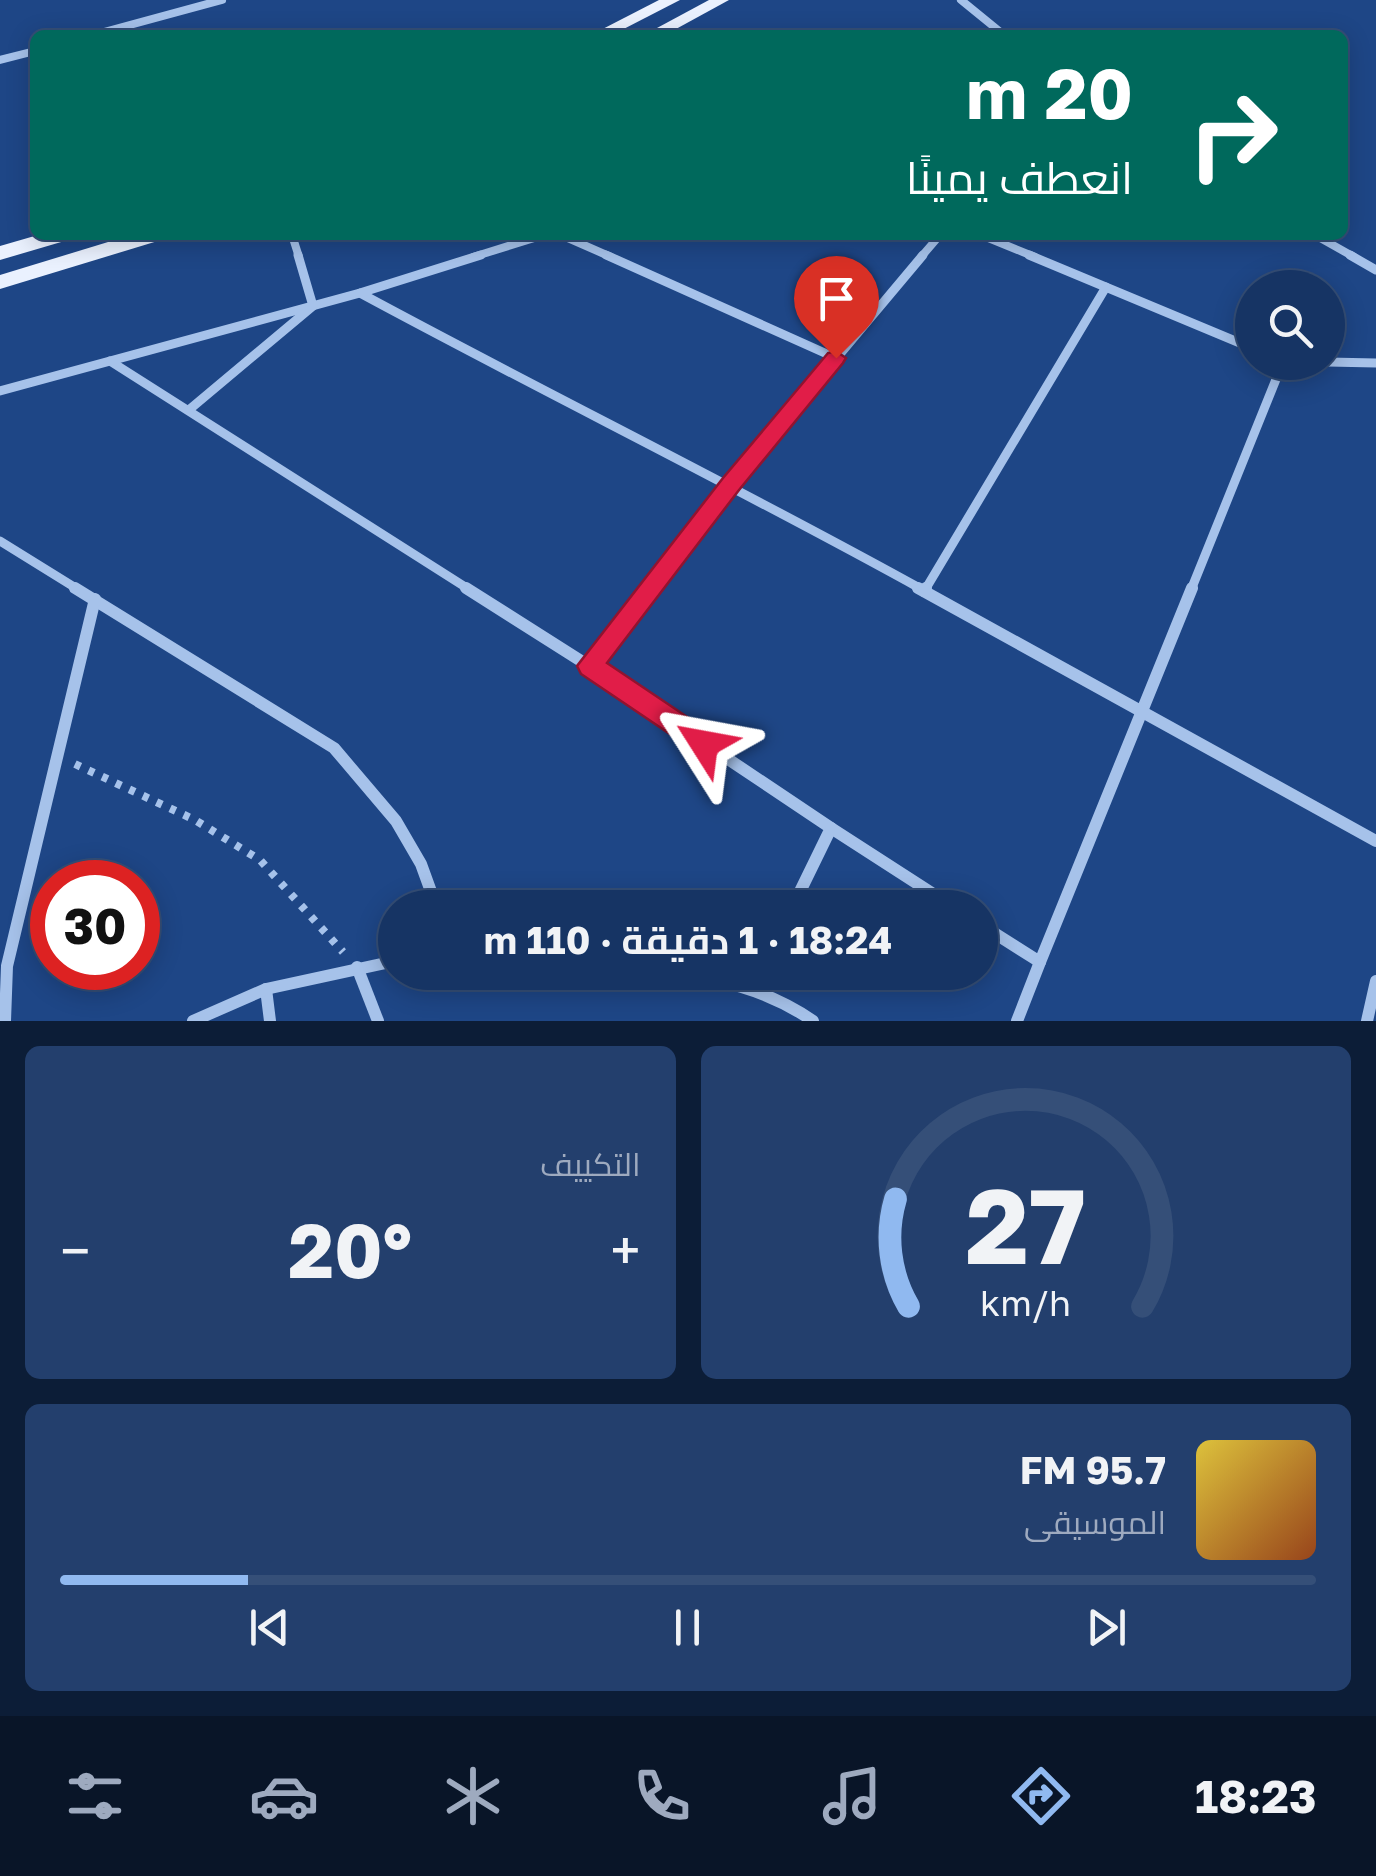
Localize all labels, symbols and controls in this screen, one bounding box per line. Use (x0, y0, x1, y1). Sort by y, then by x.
text: 20 m (966, 50, 1133, 134)
icon: right (1168, 70, 1298, 200)
text: انعطف يمينًا (906, 150, 1133, 204)
pin (794, 256, 879, 359)
map controls (1235, 270, 1345, 380)
button: search (1235, 270, 1345, 380)
icon: arrive (809, 271, 864, 326)
position arrow (652, 692, 756, 796)
speed limit sign: 30 (30, 860, 160, 990)
text: 18:24 · 1 دقيقة · 110 m (484, 917, 892, 962)
text: التكييف (540, 1145, 641, 1183)
text: 27 (966, 1162, 1086, 1287)
text: 20° (288, 1204, 412, 1295)
text: − (60, 1217, 90, 1283)
text: + (610, 1217, 640, 1283)
text: km/h (980, 1281, 1071, 1324)
text: 95.7 FM (1020, 1447, 1166, 1492)
text: الموسيقى (1024, 1503, 1166, 1541)
icon: previous (242, 1600, 297, 1655)
icon: pause (660, 1600, 715, 1655)
icon: next (1079, 1600, 1134, 1655)
icon: filters (60, 1761, 130, 1831)
icon: car (249, 1761, 319, 1831)
icon: climate (438, 1761, 508, 1831)
icon: phone (627, 1761, 697, 1831)
icon: music (817, 1761, 887, 1831)
icon: directions (1006, 1761, 1076, 1831)
text: 18:23 (1195, 1769, 1316, 1823)

